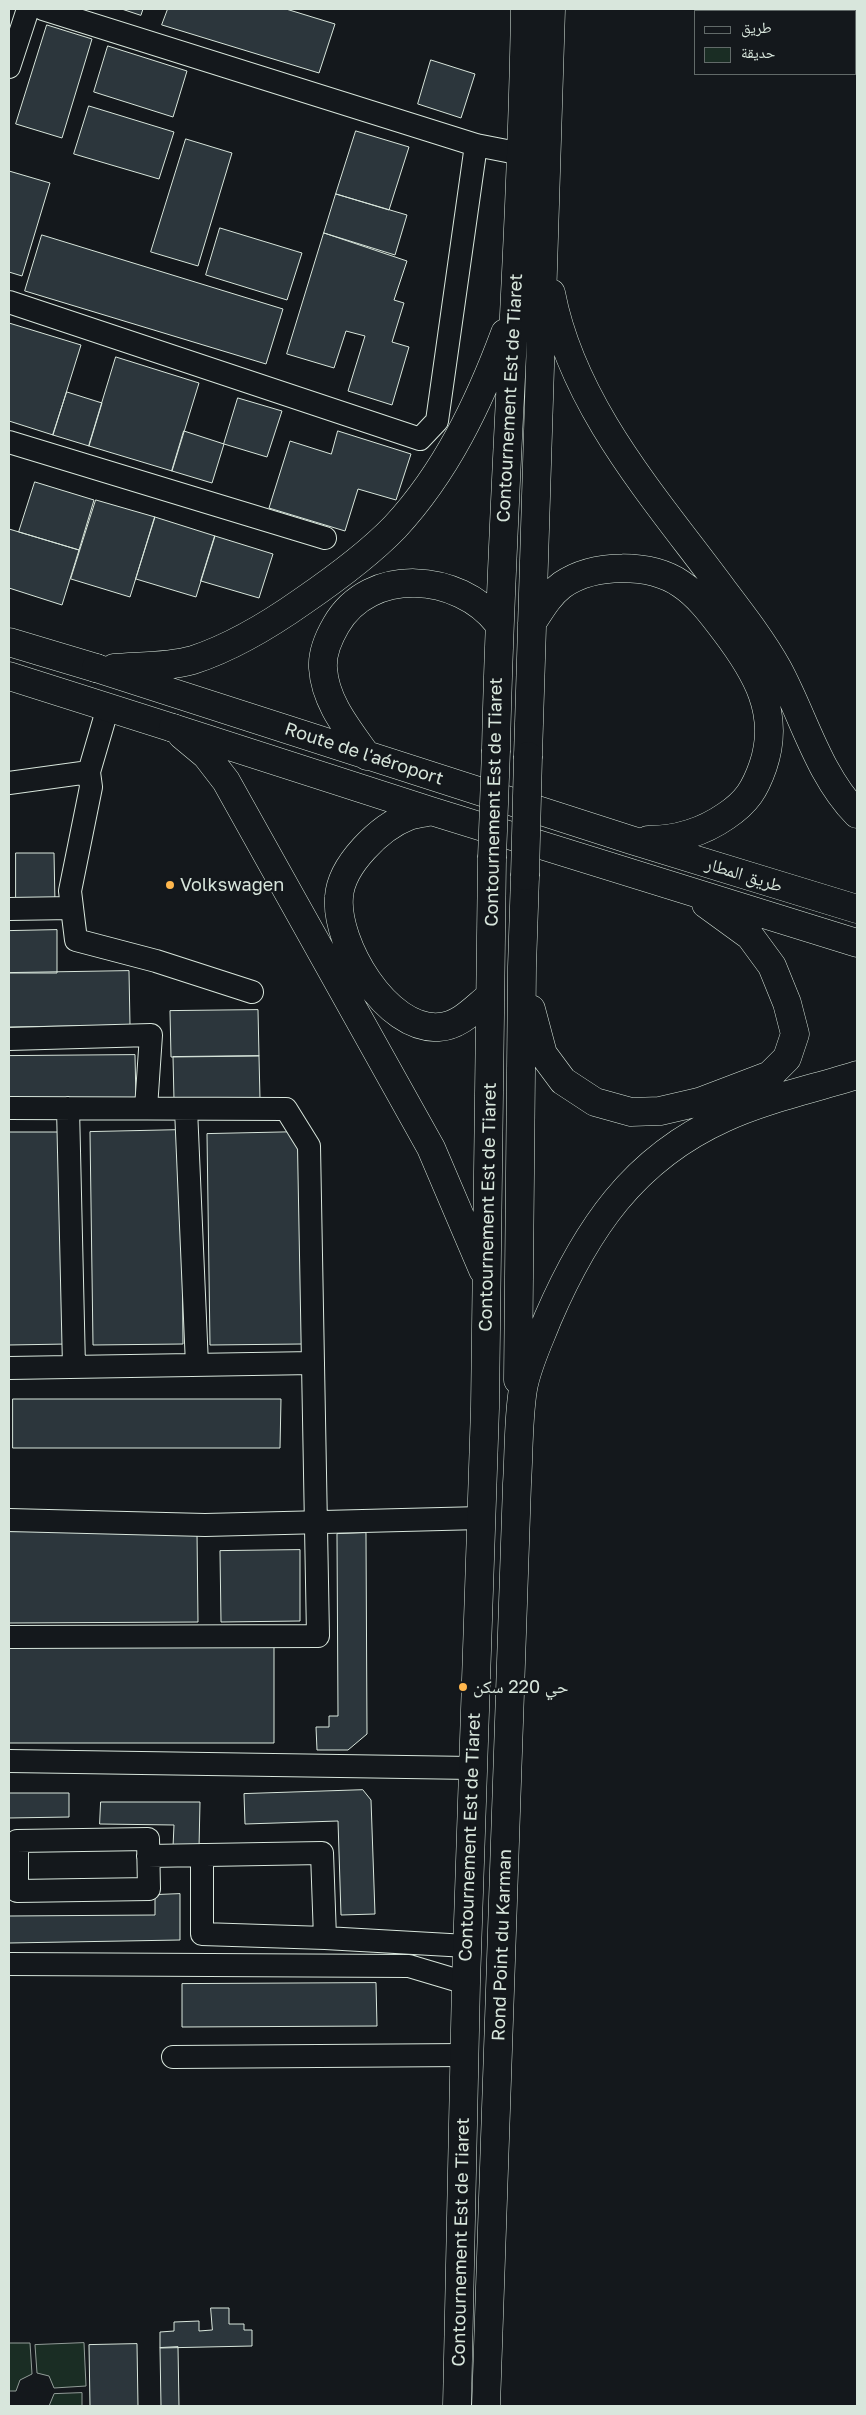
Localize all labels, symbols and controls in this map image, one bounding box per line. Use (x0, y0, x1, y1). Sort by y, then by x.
legend (694, 10, 856, 75)
text: طريق (741, 18, 772, 36)
text: حديقة (741, 43, 775, 61)
street label: Contournement Est de Tiaret (493, 273, 527, 523)
street label: Contournement Est de Tiaret (481, 677, 507, 927)
street label: Route de l'aéroport (282, 718, 446, 790)
street label: طريق المطار (703, 853, 785, 897)
place label: Volkswagen (180, 874, 284, 896)
marker: Volkswagen (164, 879, 176, 891)
street label: Contournement Est de Tiaret (475, 1082, 501, 1332)
place label: حي 220 سكن (473, 1676, 568, 1698)
marker: حي 220 سكن (457, 1681, 469, 1693)
street label: Contournement Est de Tiaret (455, 1712, 485, 1962)
street label: Rond Point du Karman (488, 1848, 516, 2042)
street label: Contournement Est de Tiaret (448, 2117, 474, 2367)

